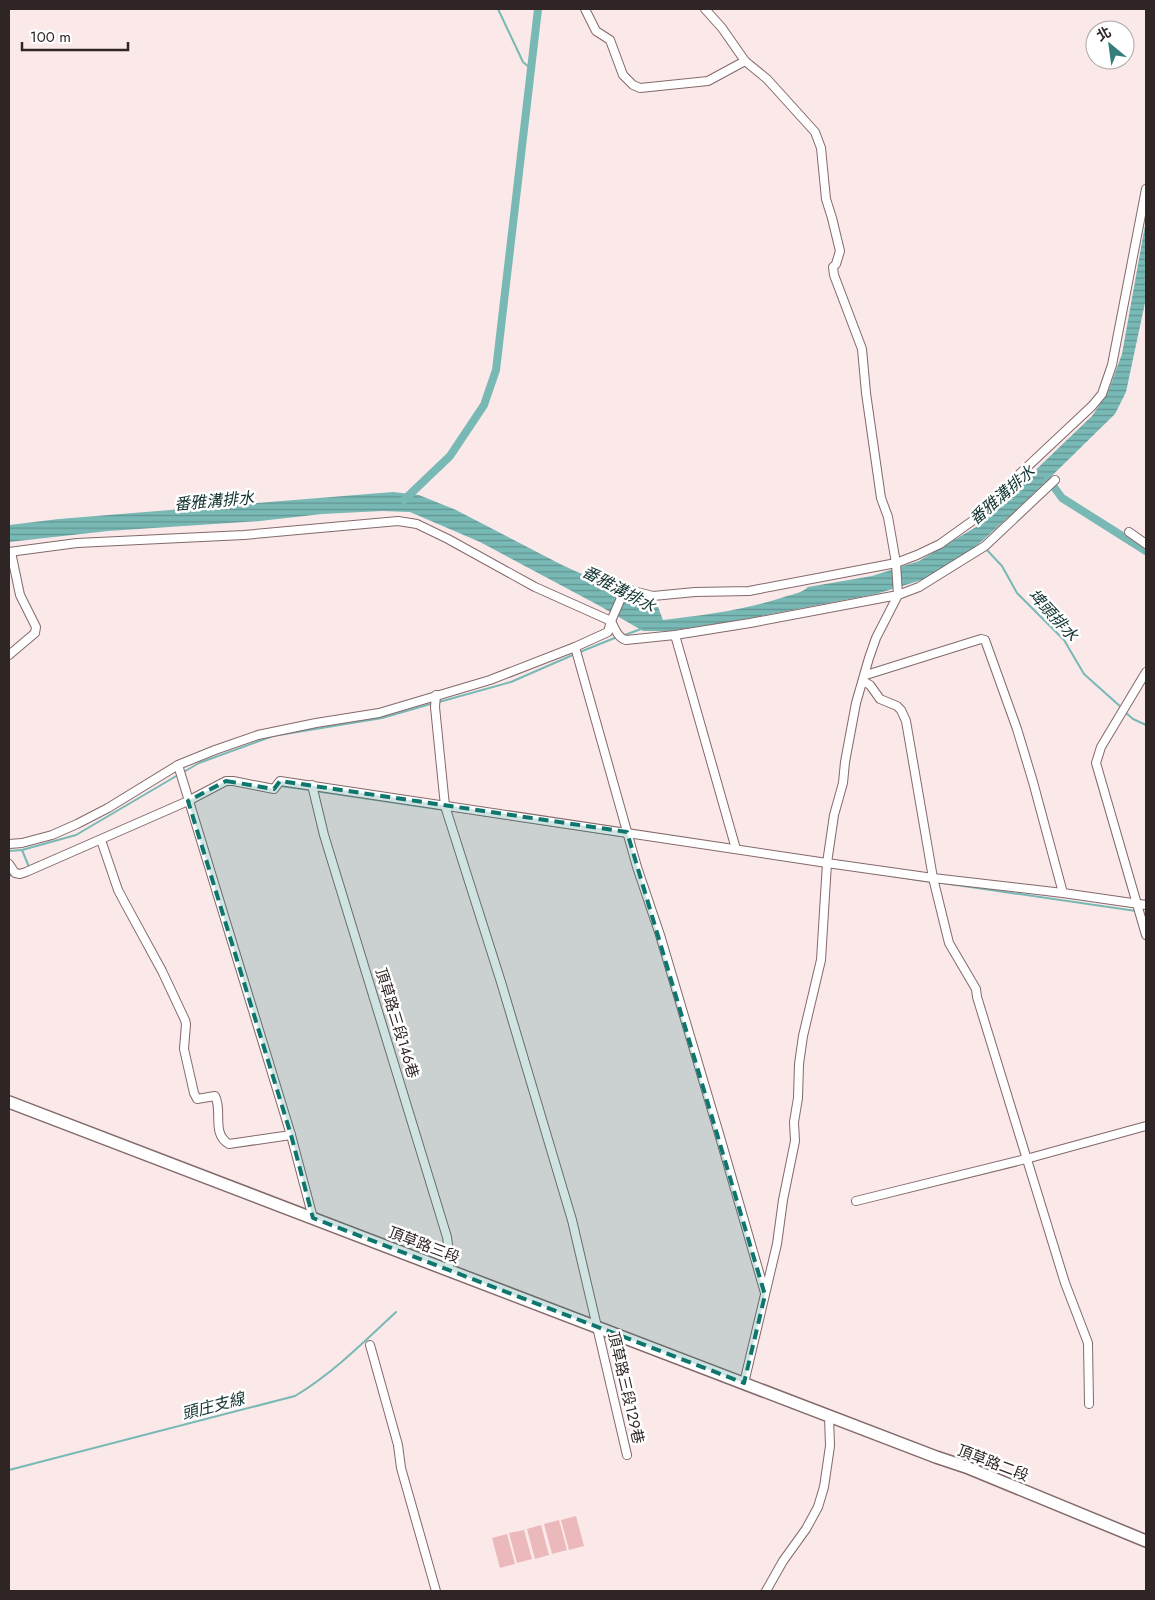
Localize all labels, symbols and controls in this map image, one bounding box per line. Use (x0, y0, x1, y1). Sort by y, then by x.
scale bar (22, 20, 129, 52)
north arrow (1085, 20, 1135, 70)
text: 北 (1093, 21, 1115, 46)
text: 100 m (30, 26, 71, 48)
water label: 番雅溝排水 (964, 459, 1040, 530)
water label: 番雅溝排水 (173, 486, 256, 516)
water label: 番雅溝排水 (578, 560, 661, 618)
water label: 埤頭排水 (1023, 584, 1084, 647)
street label: 頂草路三段146巷 (370, 965, 424, 1081)
street label: 頂草路三段 (385, 1221, 463, 1269)
street label: 頂草路三段129巷 (602, 1330, 650, 1446)
water label: 頭庄支線 (179, 1386, 249, 1425)
street label: 頂草路二段 (954, 1439, 1032, 1487)

